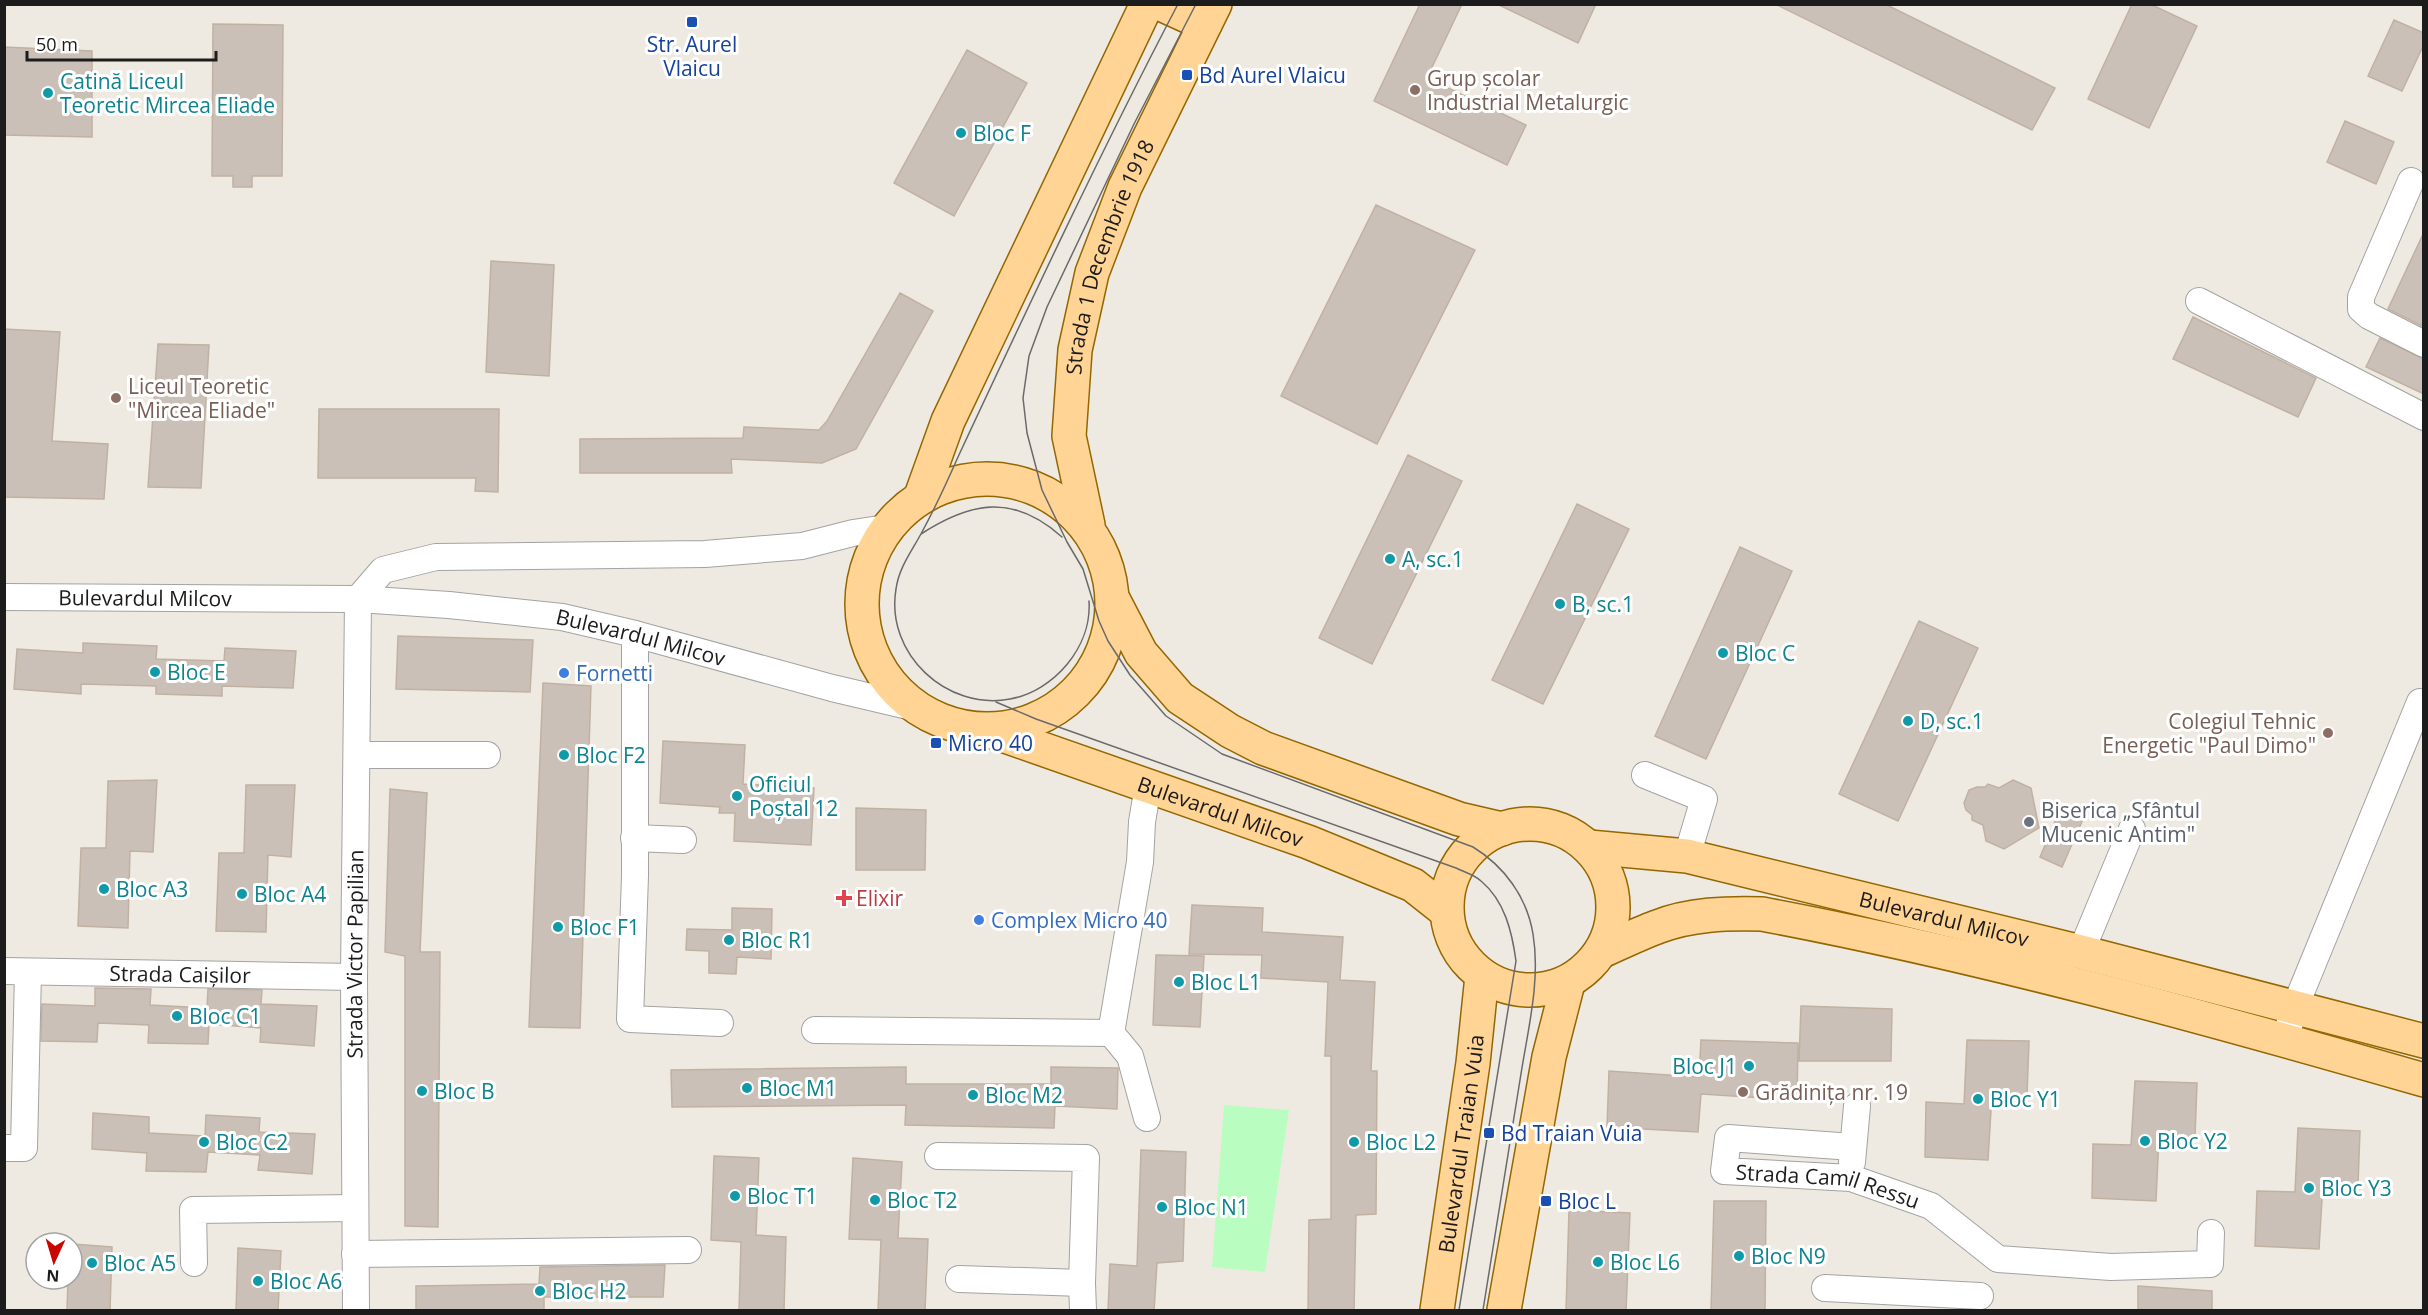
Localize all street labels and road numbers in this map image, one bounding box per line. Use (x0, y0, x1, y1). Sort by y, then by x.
street label: Strada 1 Decembrie 1918 (1059, 135, 1160, 376)
street label: Bulevardul Milcov (58, 583, 232, 612)
street label: Bulevardul Milcov (553, 602, 729, 672)
street label: Bulevardul Milcov (1134, 769, 1307, 853)
street label: Strada Victor Papilian (340, 849, 369, 1059)
street label: Bulevardul Milcov (1856, 884, 2032, 953)
street label: Strada Caișilor (109, 959, 251, 989)
street label: Bulevardul Traian Vuia (1431, 1033, 1490, 1255)
street label: Strada Camil Ressu (1735, 1158, 1924, 1215)

